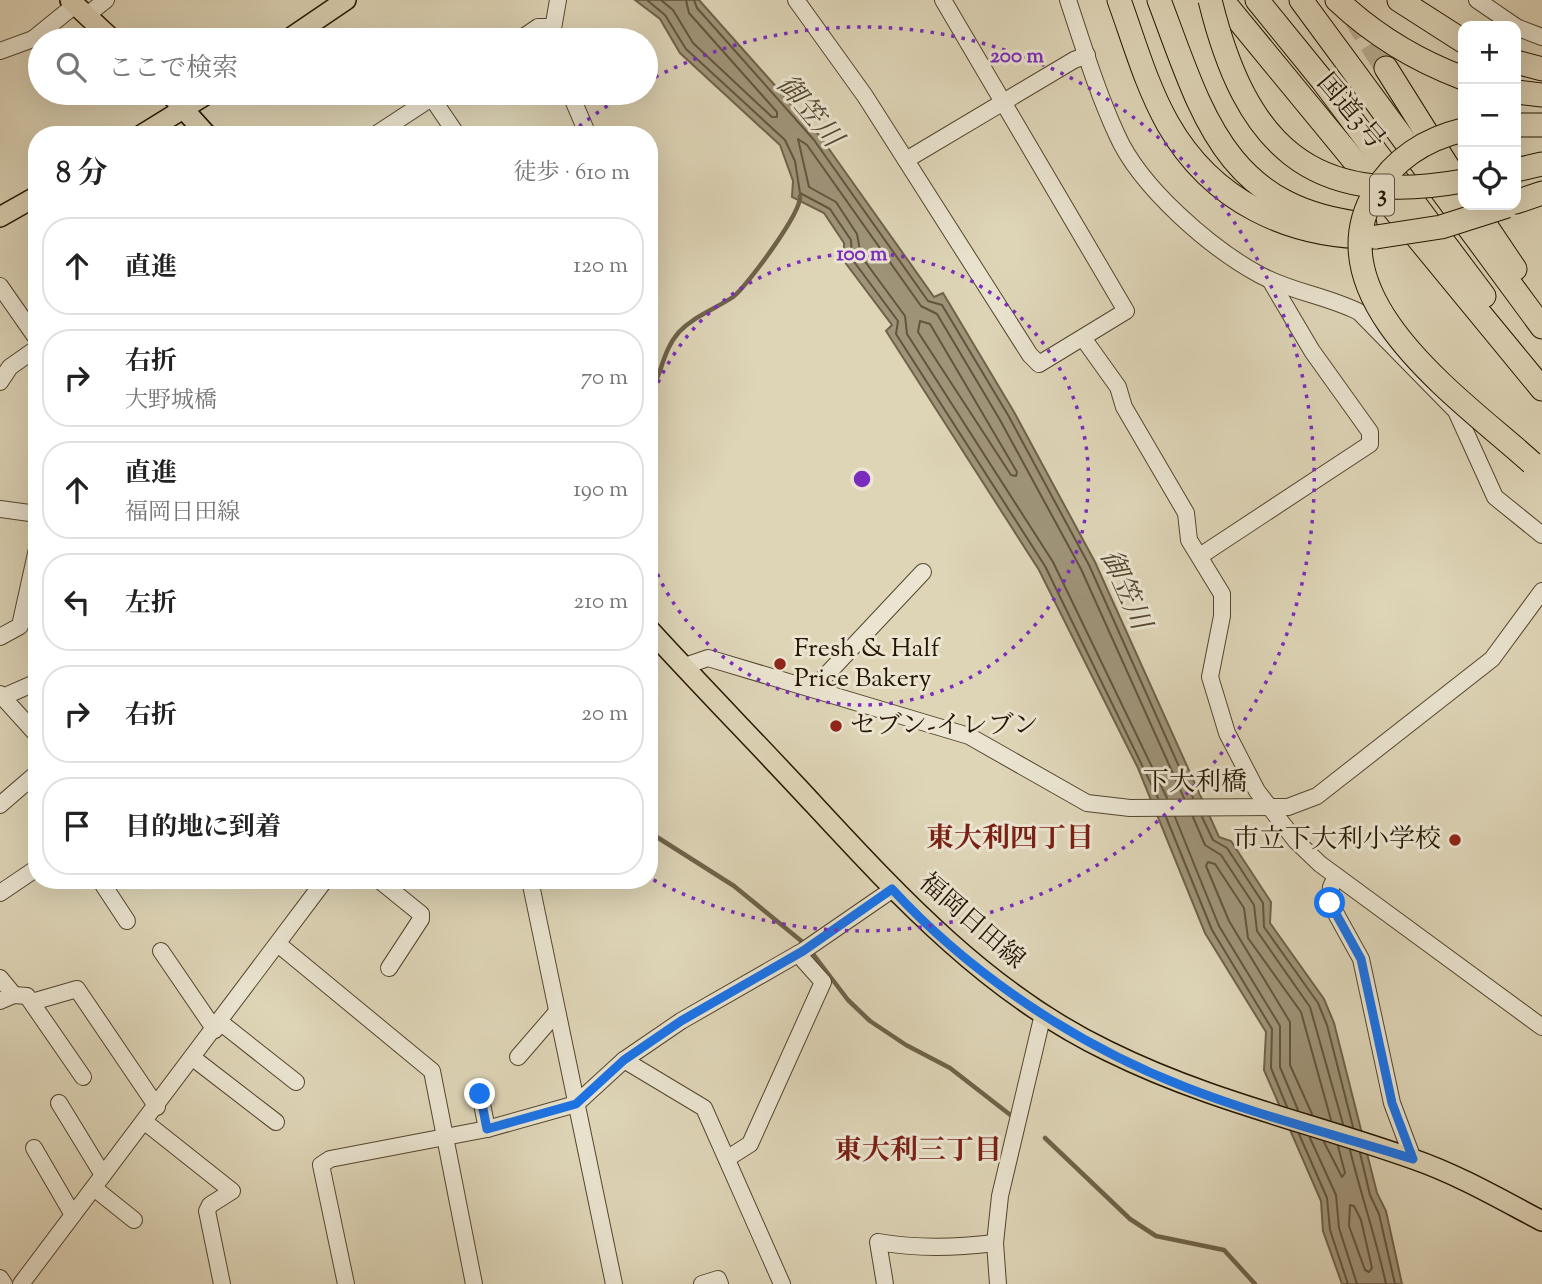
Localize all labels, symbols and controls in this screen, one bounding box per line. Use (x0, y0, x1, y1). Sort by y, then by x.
map controls (1458, 21, 1521, 210)
button: + (1458, 21, 1521, 84)
search box (28, 28, 658, 105)
text: 200 m (990, 42, 1045, 72)
icon: search (52, 48, 90, 86)
text: ここで検索 (108, 51, 238, 88)
street label: 国道3号 (1307, 66, 1393, 158)
water label: 御笠川 (766, 67, 852, 159)
button: − (1458, 84, 1521, 147)
button: locate (1458, 147, 1521, 210)
text: 8 分 (56, 153, 107, 196)
text: 徒歩 · 610 m (514, 157, 630, 190)
road number: 3 (1370, 174, 1394, 216)
text: 100 m (837, 240, 888, 270)
icon: ahead (58, 247, 96, 285)
text: 直進 (125, 250, 177, 287)
text: 120 m (573, 250, 628, 283)
text: 右折 (125, 344, 177, 381)
icon: right (58, 359, 96, 397)
text: 70 m (581, 362, 628, 395)
text: 大野城橋 (125, 385, 217, 418)
text: 直進 (125, 456, 177, 493)
centre of rings (850, 467, 874, 491)
icon: ahead (58, 471, 96, 509)
text: 190 m (573, 474, 628, 507)
text: 福岡日田線 (125, 497, 240, 530)
water label: 御笠川 (1089, 543, 1161, 639)
icon: left (58, 583, 96, 621)
text: 左折 (125, 586, 177, 623)
text: 210 m (574, 586, 628, 619)
place label: Fresh & Half Price Bakery (794, 631, 941, 698)
marker: Fresh & Half Price Bakery (772, 656, 788, 672)
icon: right (58, 695, 96, 733)
text: 右折 (125, 698, 177, 735)
text: 20 m (581, 698, 628, 731)
place label: セブン-イレブン (850, 708, 1039, 745)
marker: セブン-イレブン (828, 718, 844, 734)
street label: 下大利橋 (1143, 765, 1247, 802)
icon: arrive (58, 807, 96, 845)
text: 目的地に到着 (125, 810, 281, 847)
district label: 東大利四丁目 (926, 820, 1094, 860)
place label: 市立下大利小学校 (1233, 822, 1441, 859)
marker: 市立下大利小学校 (1447, 832, 1463, 848)
street label: 福岡日田線 (910, 865, 1032, 979)
route start (1314, 887, 1345, 918)
route end (464, 1078, 495, 1109)
district label: 東大利三丁目 (834, 1132, 1002, 1172)

